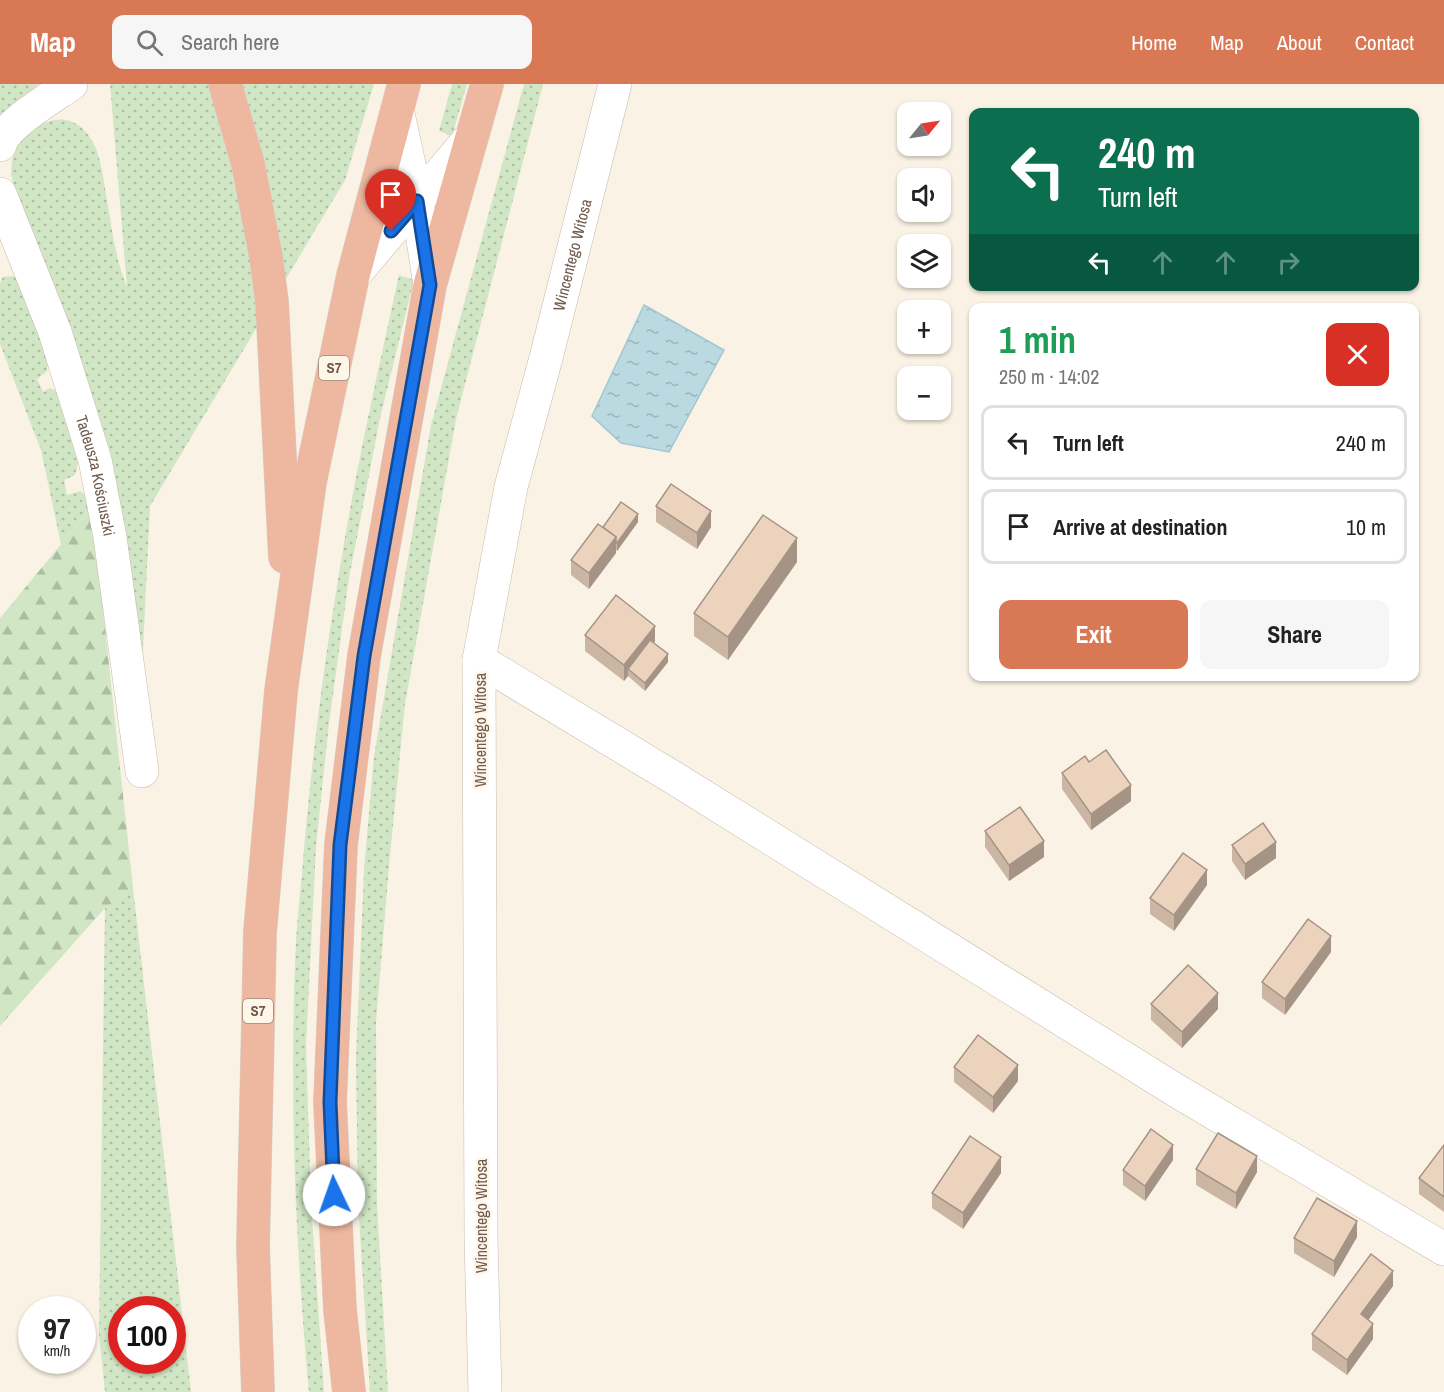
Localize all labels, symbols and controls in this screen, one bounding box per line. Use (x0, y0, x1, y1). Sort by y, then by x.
search box (112, 15, 532, 69)
text: Map (30, 23, 76, 61)
icon: search (133, 26, 166, 59)
text: Search here (181, 27, 279, 57)
text: Home (1131, 28, 1177, 57)
text: Map (1210, 28, 1244, 57)
text: About (1277, 28, 1322, 57)
text: Contact (1355, 28, 1414, 57)
north arrow (897, 102, 951, 156)
map controls (897, 102, 951, 420)
text: 240 m (1098, 125, 1196, 181)
icon: left (999, 132, 1077, 210)
button: sound (897, 168, 951, 222)
pin (365, 169, 416, 231)
icon: arrive (374, 178, 407, 211)
text: Turn left (1098, 179, 1177, 215)
street label: Wincentego Witosa (547, 196, 597, 313)
button: layers (897, 234, 951, 288)
icon: left (1083, 246, 1116, 279)
icon: ahead (1146, 246, 1179, 279)
icon: ahead (1209, 246, 1242, 279)
icon: right (1272, 246, 1305, 279)
button: + (897, 300, 951, 354)
text: 1 min (999, 316, 1076, 364)
button: close (1326, 323, 1389, 386)
road number: S7 (319, 356, 349, 380)
text: 250 m · 14:02 (999, 363, 1099, 390)
button: − (897, 366, 951, 420)
street label: Tadeusza Kościuszki (71, 412, 121, 538)
icon: left (1002, 426, 1035, 459)
text: Turn left (1053, 428, 1124, 458)
text: 240 m (1336, 428, 1386, 458)
icon: arrive (1002, 510, 1035, 543)
text: Arrive at destination (1053, 512, 1227, 542)
text: 10 m (1346, 512, 1386, 542)
button: Exit (999, 600, 1188, 669)
button: Share (1200, 600, 1389, 669)
street label: Wincentego Witosa (469, 672, 491, 787)
road number: S7 (243, 999, 273, 1023)
street label: Wincentego Witosa (470, 1158, 492, 1273)
position arrow (302, 1163, 366, 1227)
speed limit sign: 100 (108, 1296, 186, 1374)
text: 97 (43, 1308, 71, 1348)
text: km/h (44, 1340, 70, 1361)

